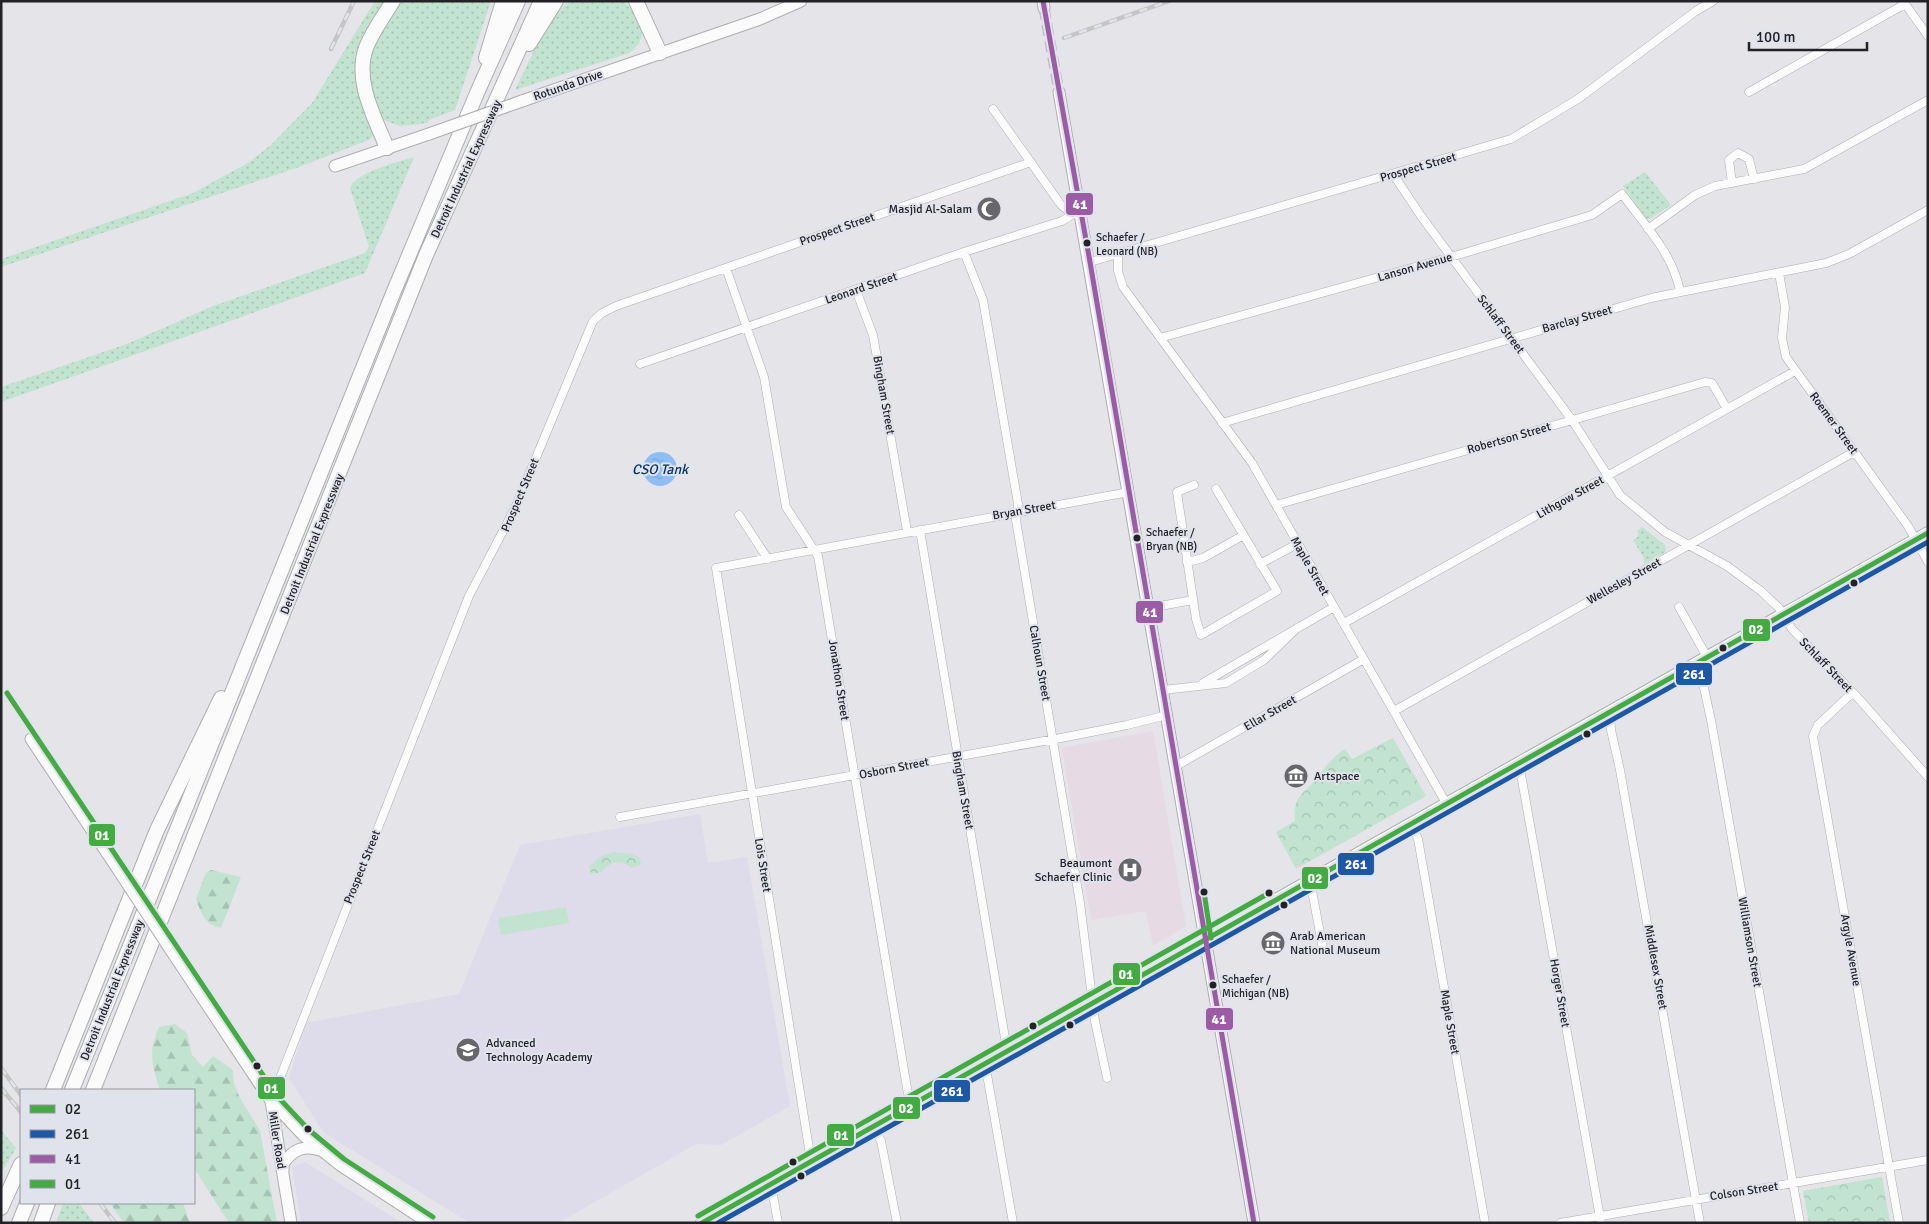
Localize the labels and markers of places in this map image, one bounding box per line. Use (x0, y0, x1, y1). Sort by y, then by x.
mosque icon: Masjid Al-Salam (976, 196, 1002, 222)
place label: Masjid Al-Salam (889, 202, 972, 217)
place label: Schaefer / Leonard (NB) (1096, 231, 1158, 258)
marker: Schaefer / Leonard (NB) (1082, 238, 1092, 248)
place label: Schaefer / Bryan (NB) (1146, 526, 1197, 553)
marker: Schaefer / Bryan (NB) (1132, 533, 1142, 543)
unlabelled marker (1849, 578, 1859, 588)
unlabelled marker (1718, 643, 1728, 653)
unlabelled marker (1582, 729, 1592, 739)
museum icon: Artspace (1283, 763, 1309, 789)
place label: Artspace (1314, 769, 1359, 784)
place label: Beaumont Schaefer Clinic (1035, 856, 1112, 885)
hospital icon: Beaumont Schaefer Clinic (1117, 857, 1143, 883)
unlabelled marker (1199, 887, 1209, 897)
unlabelled marker (1264, 888, 1274, 898)
unlabelled marker (1279, 900, 1289, 910)
place label: Arab American National Museum (1290, 929, 1380, 958)
museum icon: Arab American National Museum (1260, 930, 1286, 956)
place label: Schaefer / Michigan (NB) (1222, 973, 1289, 1000)
marker: Schaefer / Michigan (NB) (1208, 980, 1218, 990)
unlabelled marker (1065, 1020, 1075, 1030)
unlabelled marker (1028, 1021, 1038, 1031)
place label: Advanced Technology Academy (486, 1036, 593, 1065)
school or university icon: Advanced Technology Academy (455, 1037, 481, 1063)
unlabelled marker (252, 1061, 262, 1071)
unlabelled marker (303, 1124, 313, 1134)
unlabelled marker (788, 1157, 798, 1167)
unlabelled marker (796, 1171, 806, 1181)

